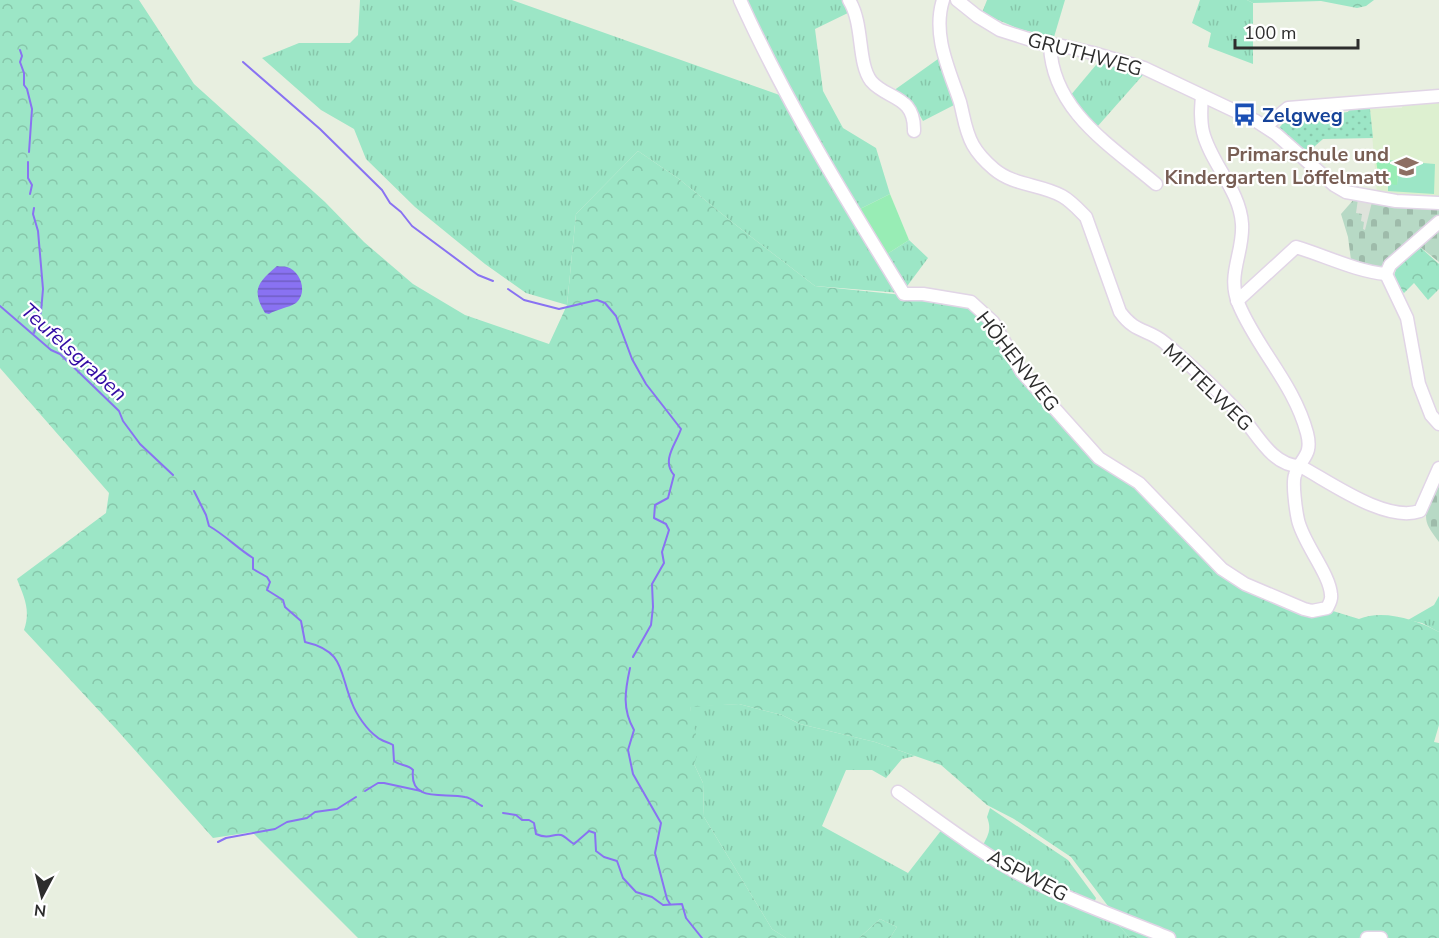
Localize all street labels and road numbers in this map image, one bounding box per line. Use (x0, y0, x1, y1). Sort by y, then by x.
street label: GRUTHWEG (1024, 26, 1145, 83)
street label: HÖHENWEG (970, 306, 1065, 417)
street label: MITTELWEG (1157, 338, 1258, 437)
street label: ASPWEG (983, 843, 1073, 908)

